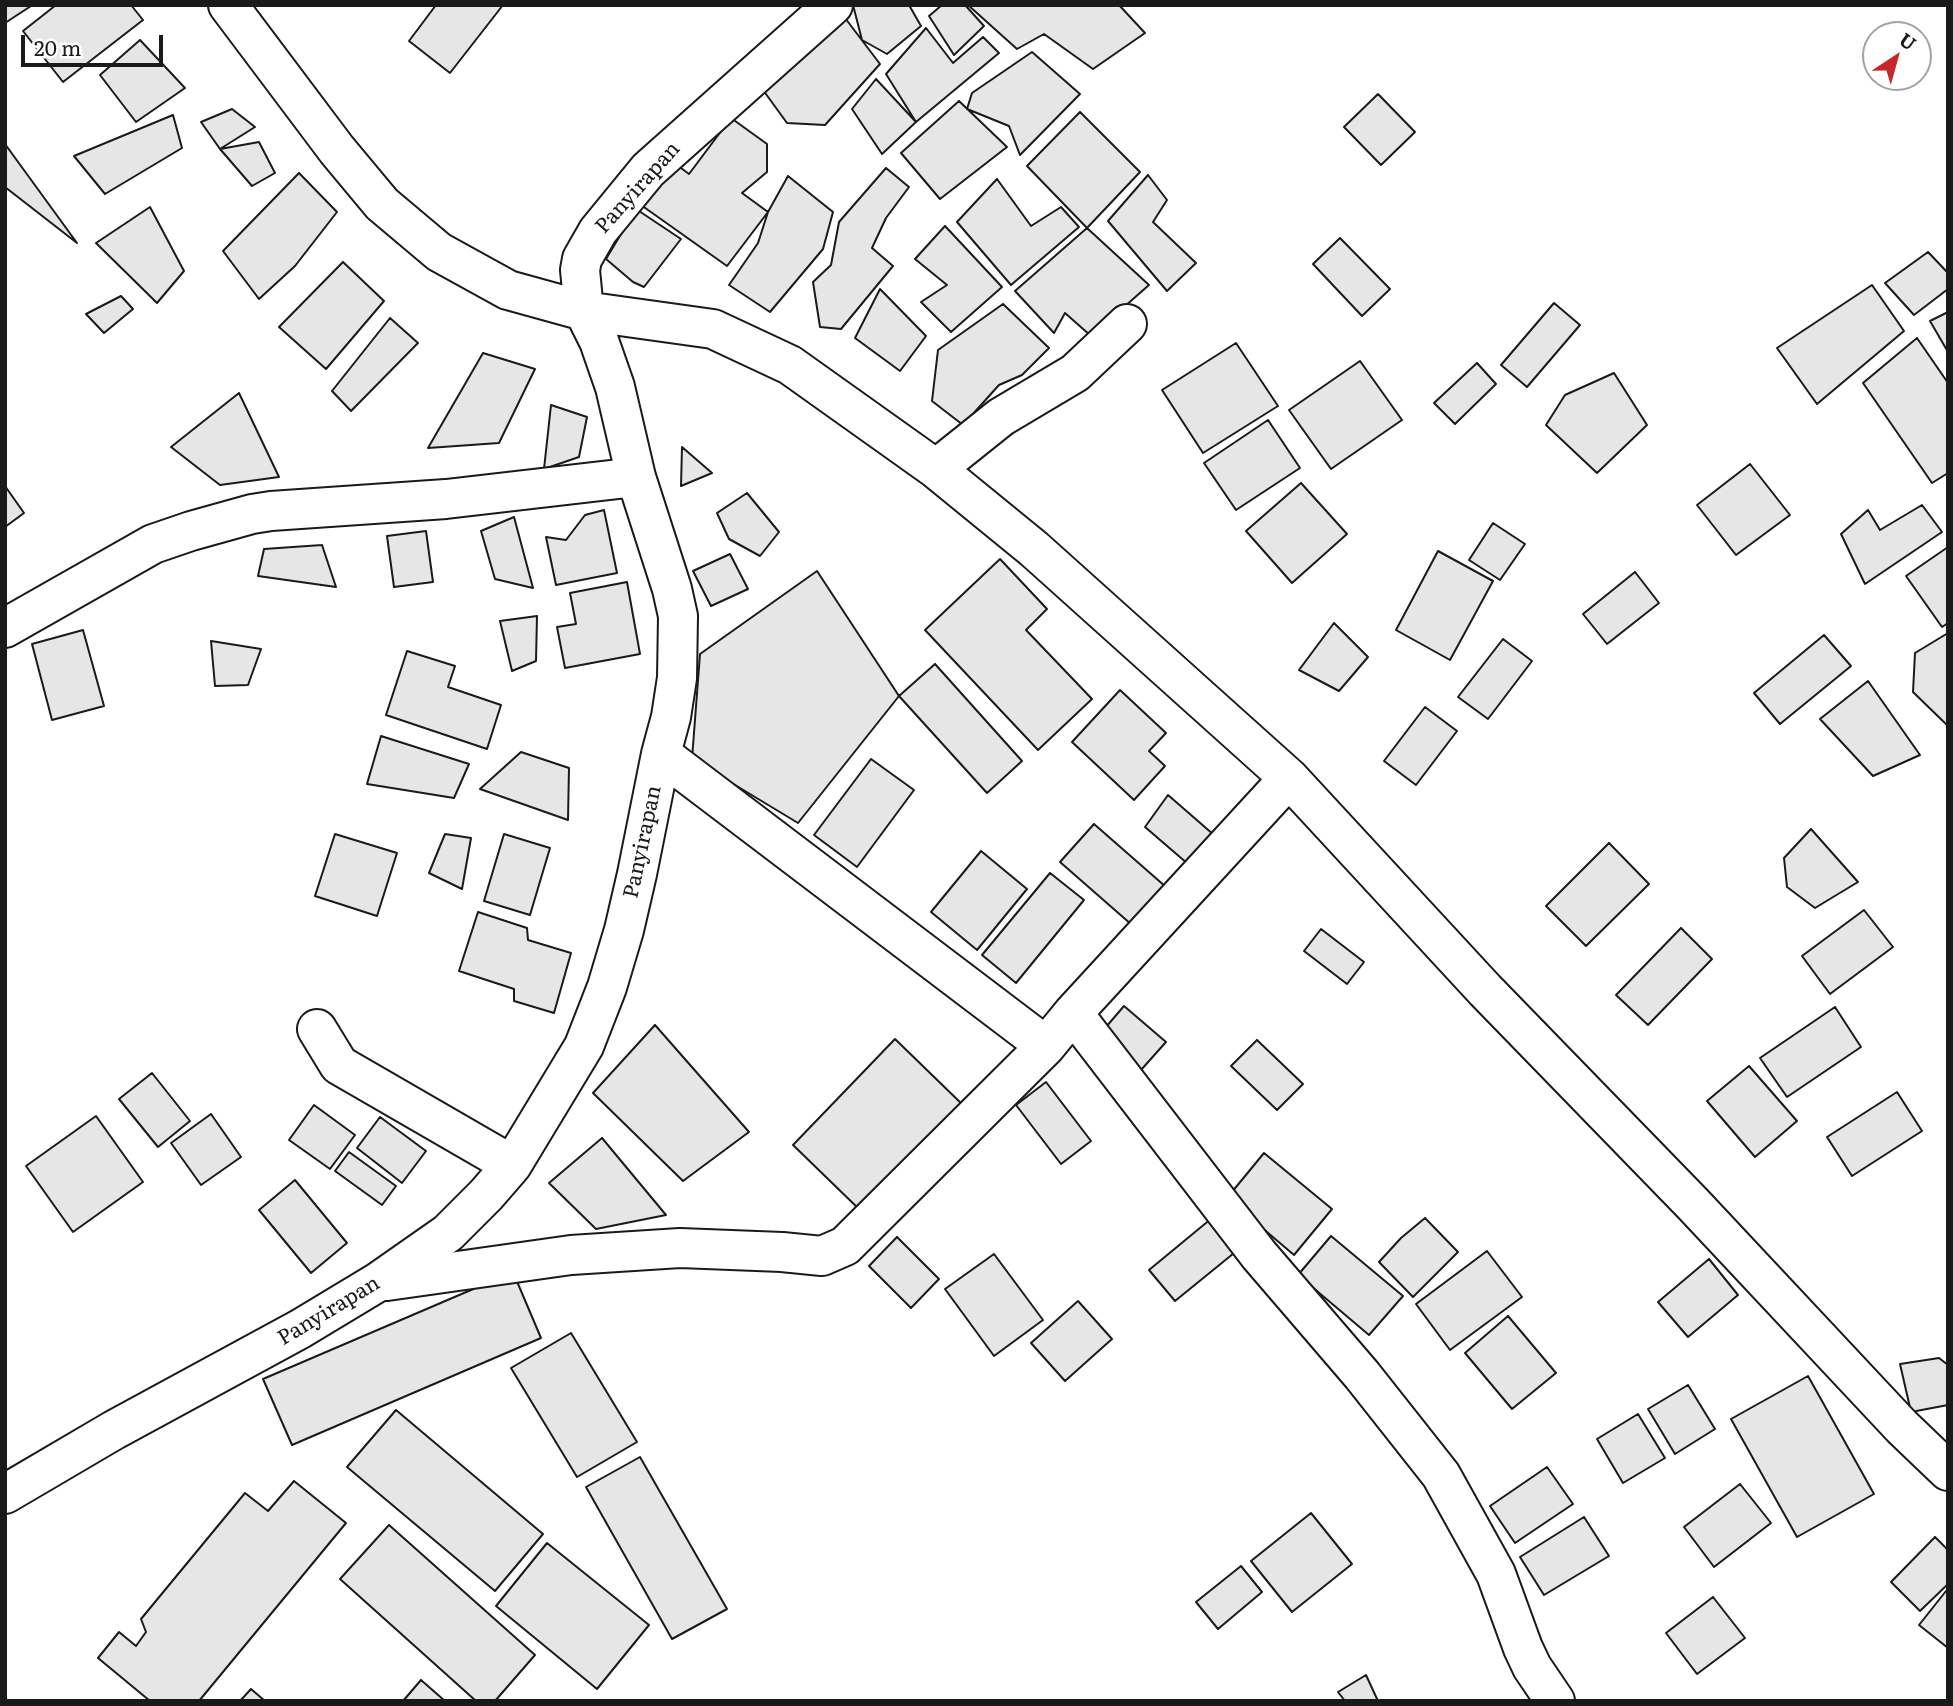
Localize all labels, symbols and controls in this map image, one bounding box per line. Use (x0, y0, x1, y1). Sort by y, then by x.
scale bar (24, 21, 166, 65)
north arrow (1862, 21, 1932, 91)
text: U (1894, 25, 1922, 56)
text: 20 m (34, 31, 81, 62)
street label: Panyirapan (590, 137, 686, 239)
street label: Panyirapan (619, 783, 667, 901)
street label: Panyirapan (273, 1271, 385, 1351)

